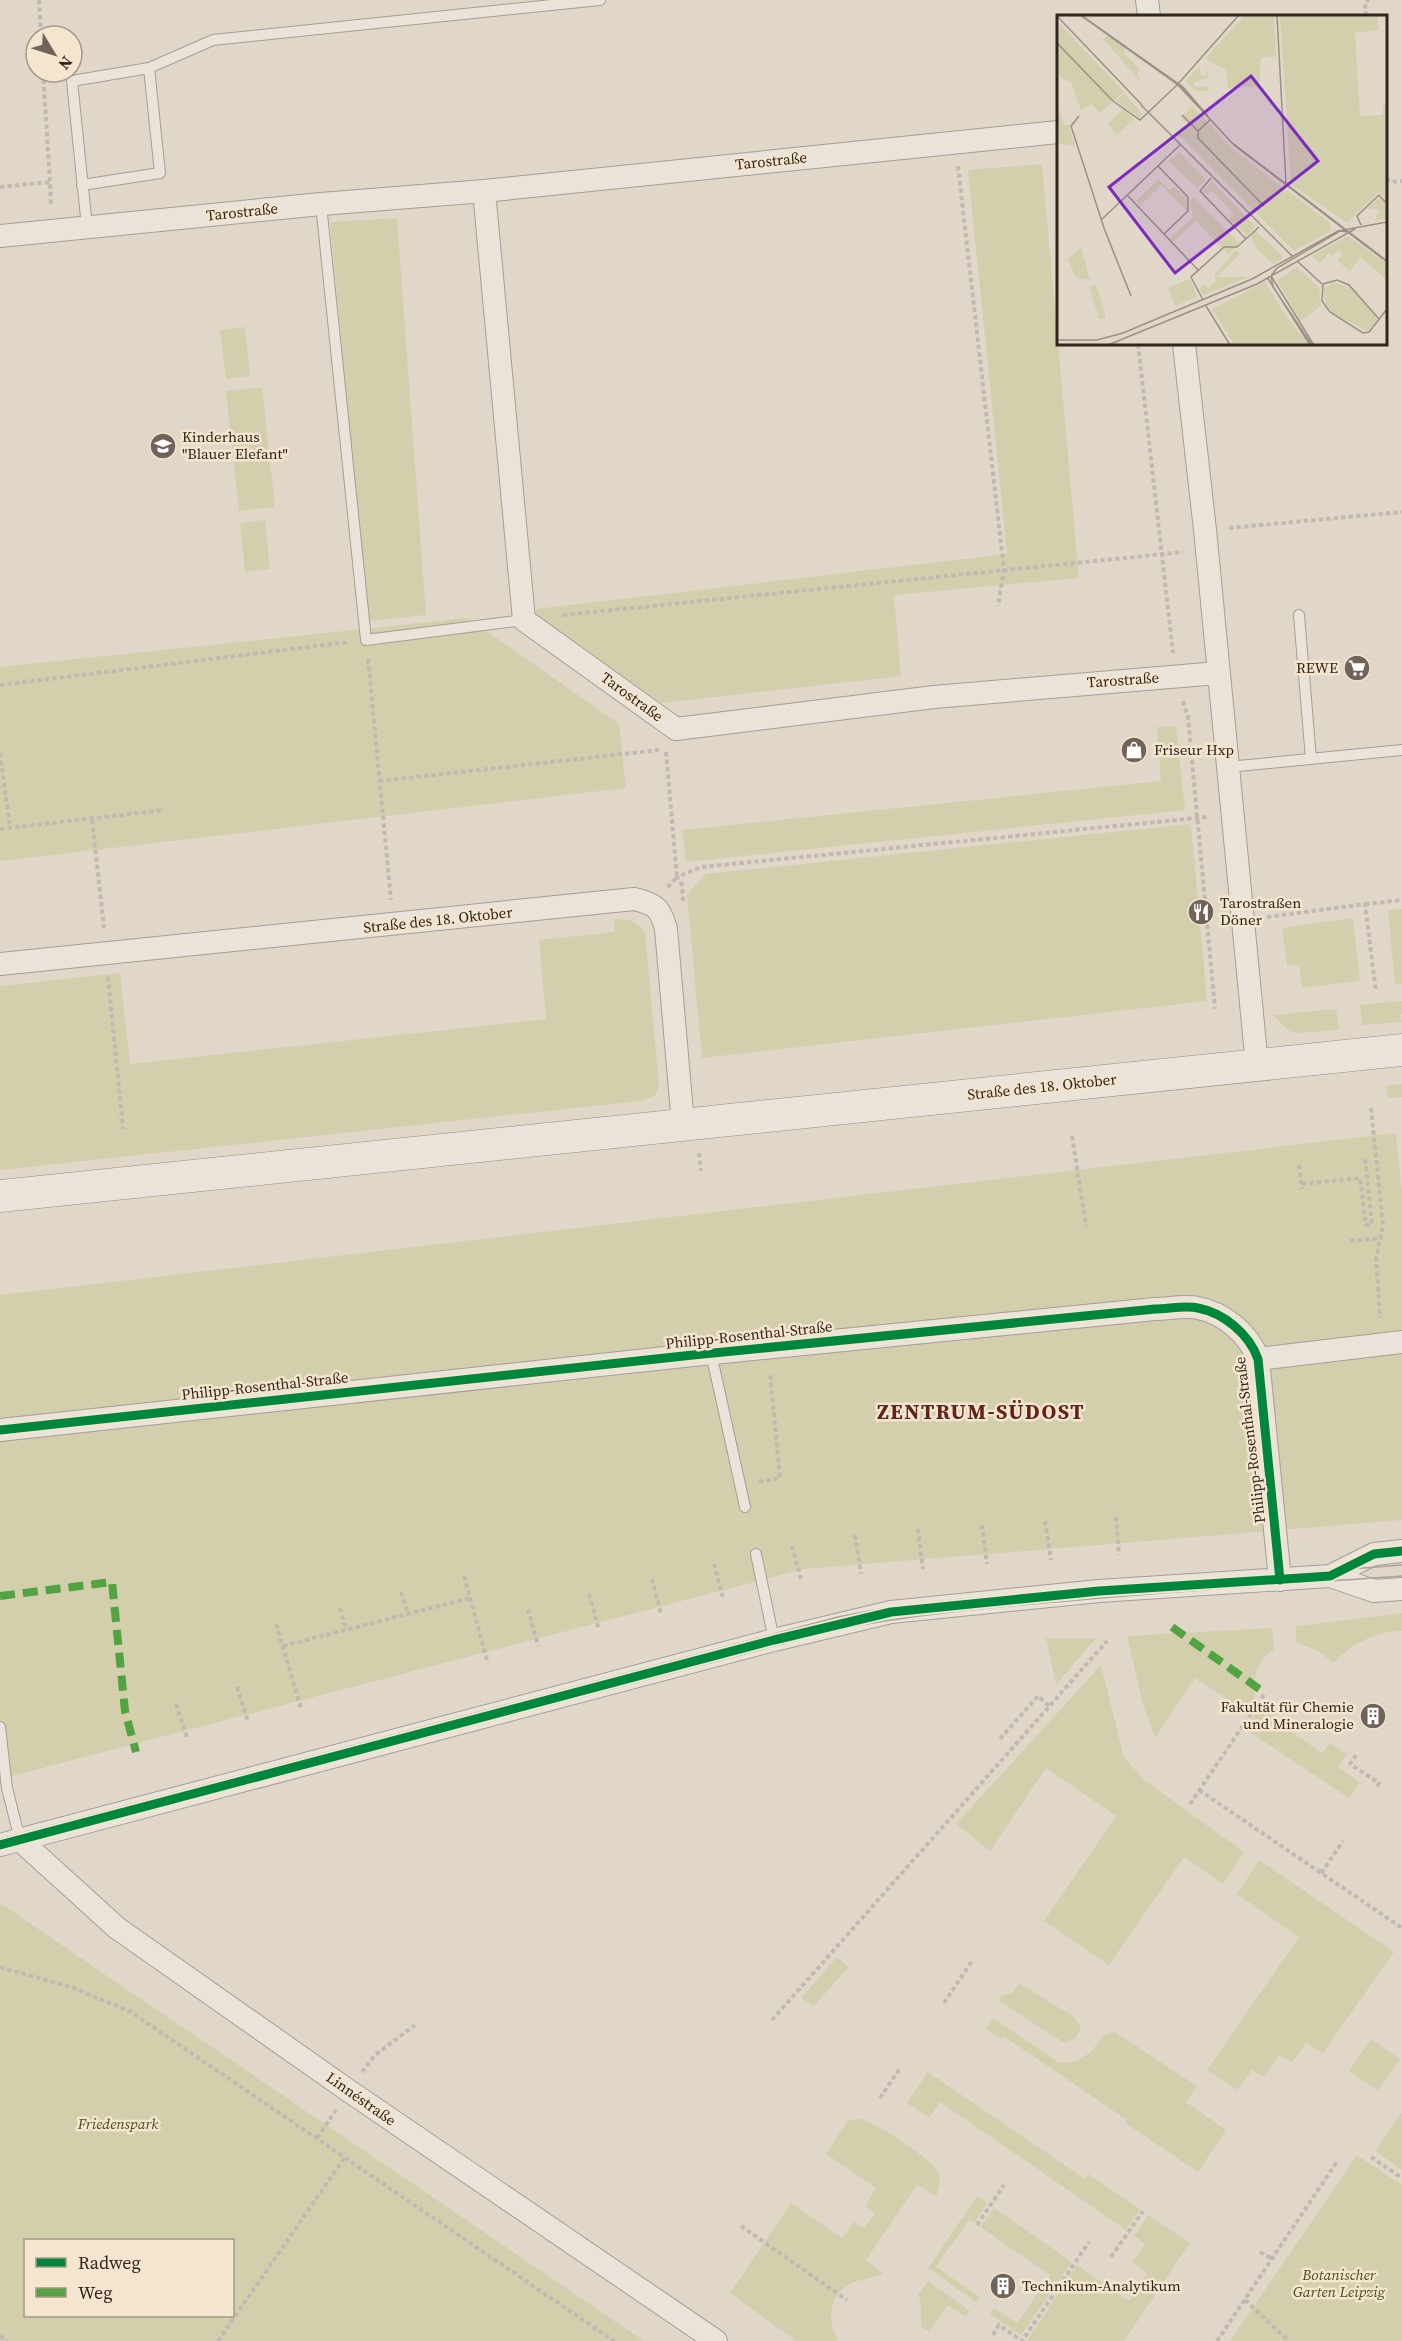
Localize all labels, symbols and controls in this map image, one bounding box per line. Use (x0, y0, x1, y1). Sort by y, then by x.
inset map (1057, 15, 1387, 345)
north arrow (24, 24, 84, 84)
text: N (53, 52, 78, 75)
street label: Tarostraße (734, 146, 808, 175)
street label: Tarostraße (205, 197, 279, 226)
place label: Kinderhaus "Blauer Elefant" (182, 426, 288, 464)
school or university icon: Kinderhaus "Blauer Elefant" (148, 431, 178, 461)
supermarket icon: REWE (1342, 653, 1372, 683)
place label: REWE (1296, 657, 1338, 678)
street label: Tarostraße (1086, 666, 1160, 692)
street label: Tarostraße (597, 667, 668, 727)
shop icon: Friseur Hxp (1119, 735, 1149, 765)
place label: Friseur Hxp (1154, 739, 1234, 760)
place label: Tarostraßen Döner (1220, 892, 1301, 930)
restaurant icon: Tarostraßen Döner (1186, 897, 1216, 927)
street label: Straße des 18. Oktober (362, 901, 514, 938)
street label: Straße des 18. Oktober (966, 1068, 1118, 1105)
street label: Philipp-Rosenthal-Straße (664, 1315, 834, 1354)
street label: Philipp-Rosenthal-Straße (1229, 1355, 1270, 1525)
street label: Philipp-Rosenthal-Straße (180, 1366, 350, 1405)
district label: ZENTRUM-SÜDOST (877, 1397, 1085, 1426)
place label: Fakultät für Chemie und Mineralogie (1220, 1696, 1354, 1734)
building icon: Fakultät für Chemie und Mineralogie (1358, 1701, 1388, 1731)
street label: Linnéstraße (322, 2067, 401, 2131)
park label: Friedenspark (77, 2113, 159, 2134)
legend (24, 2239, 234, 2317)
text: Radweg (78, 2250, 141, 2275)
park label: Botanischer Garten Leipzig (1293, 2264, 1386, 2302)
building icon: Technikum-Analytikum (988, 2271, 1018, 2301)
place label: Technikum-Analytikum (1022, 2275, 1181, 2296)
text: Weg (78, 2280, 113, 2305)

